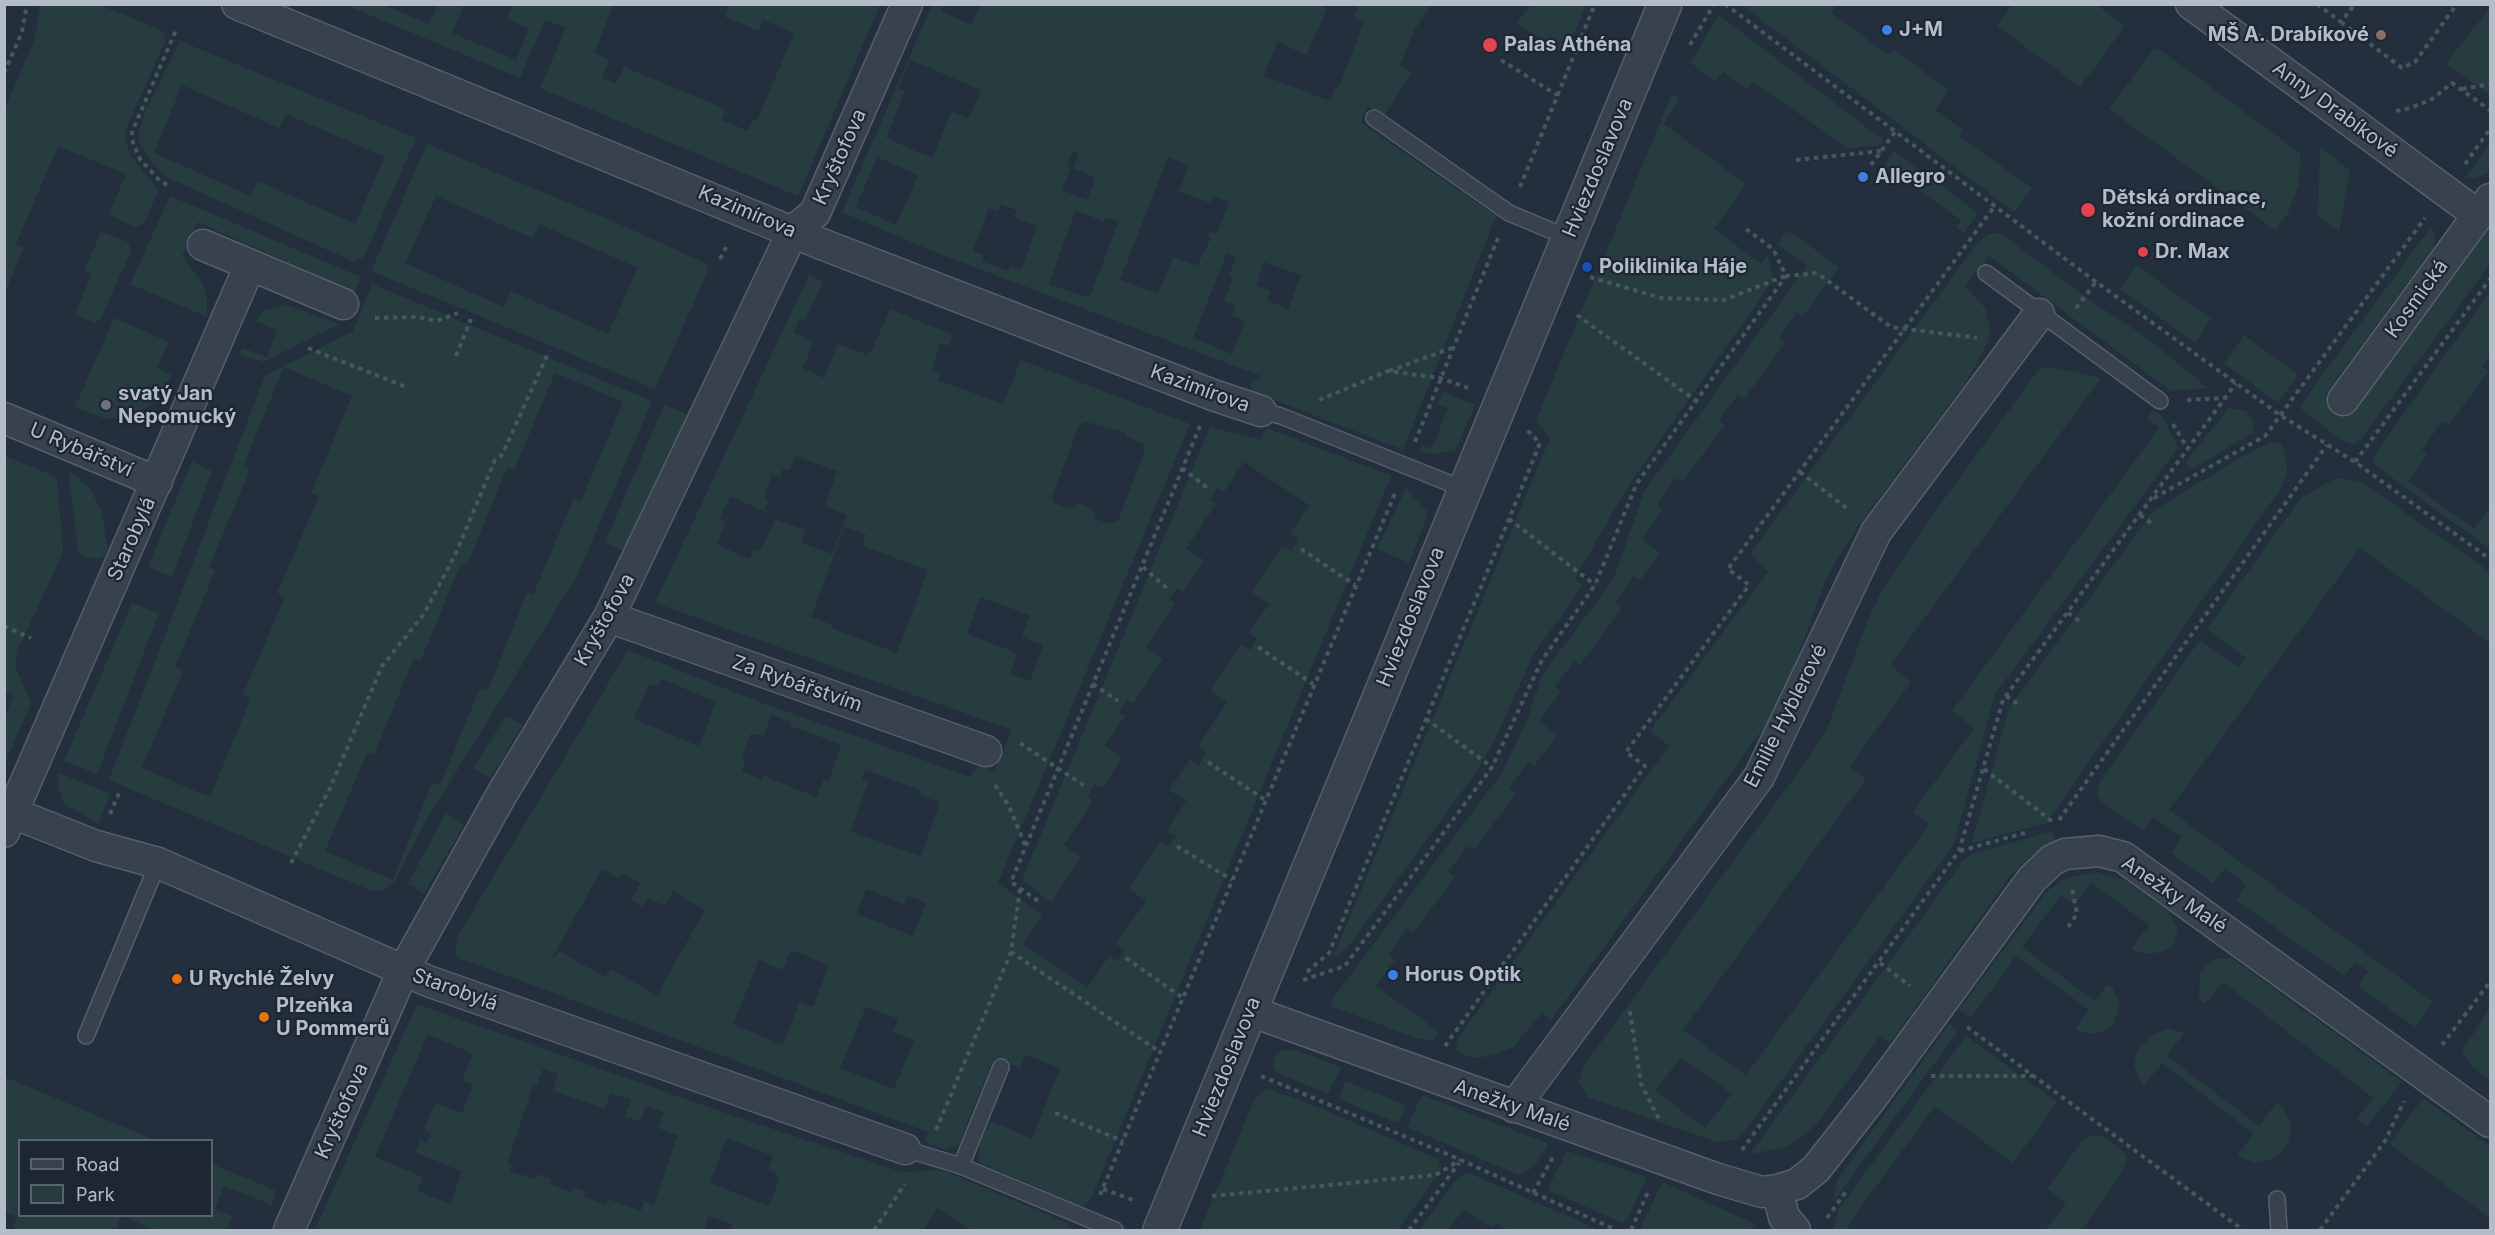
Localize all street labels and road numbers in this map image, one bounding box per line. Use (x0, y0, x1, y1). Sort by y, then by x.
street label: Anny Drabíkové (2268, 57, 2402, 163)
street label: Hviezdoslavova (1558, 95, 1638, 241)
street label: Kryštofova (808, 105, 872, 209)
street label: Kazimírova (694, 181, 800, 243)
street label: Kosmická (2380, 255, 2454, 343)
street label: Kazimírova (1147, 360, 1253, 418)
street label: U Rybářství (26, 418, 136, 482)
street label: Starobylá (103, 493, 161, 585)
street label: Hviezdoslavova (1372, 544, 1450, 690)
street label: Kryštofova (570, 569, 640, 671)
street label: Emilie Hyblerové (1740, 640, 1832, 792)
street label: Za Rybářstvím (729, 651, 865, 717)
street label: Anežky Malé (2117, 851, 2231, 939)
street label: Starobylá (409, 963, 501, 1017)
street label: Hviezdoslavova (1188, 994, 1266, 1140)
street label: Kryštofova (310, 1059, 374, 1163)
street label: Anežky Malé (1451, 1075, 1573, 1137)

